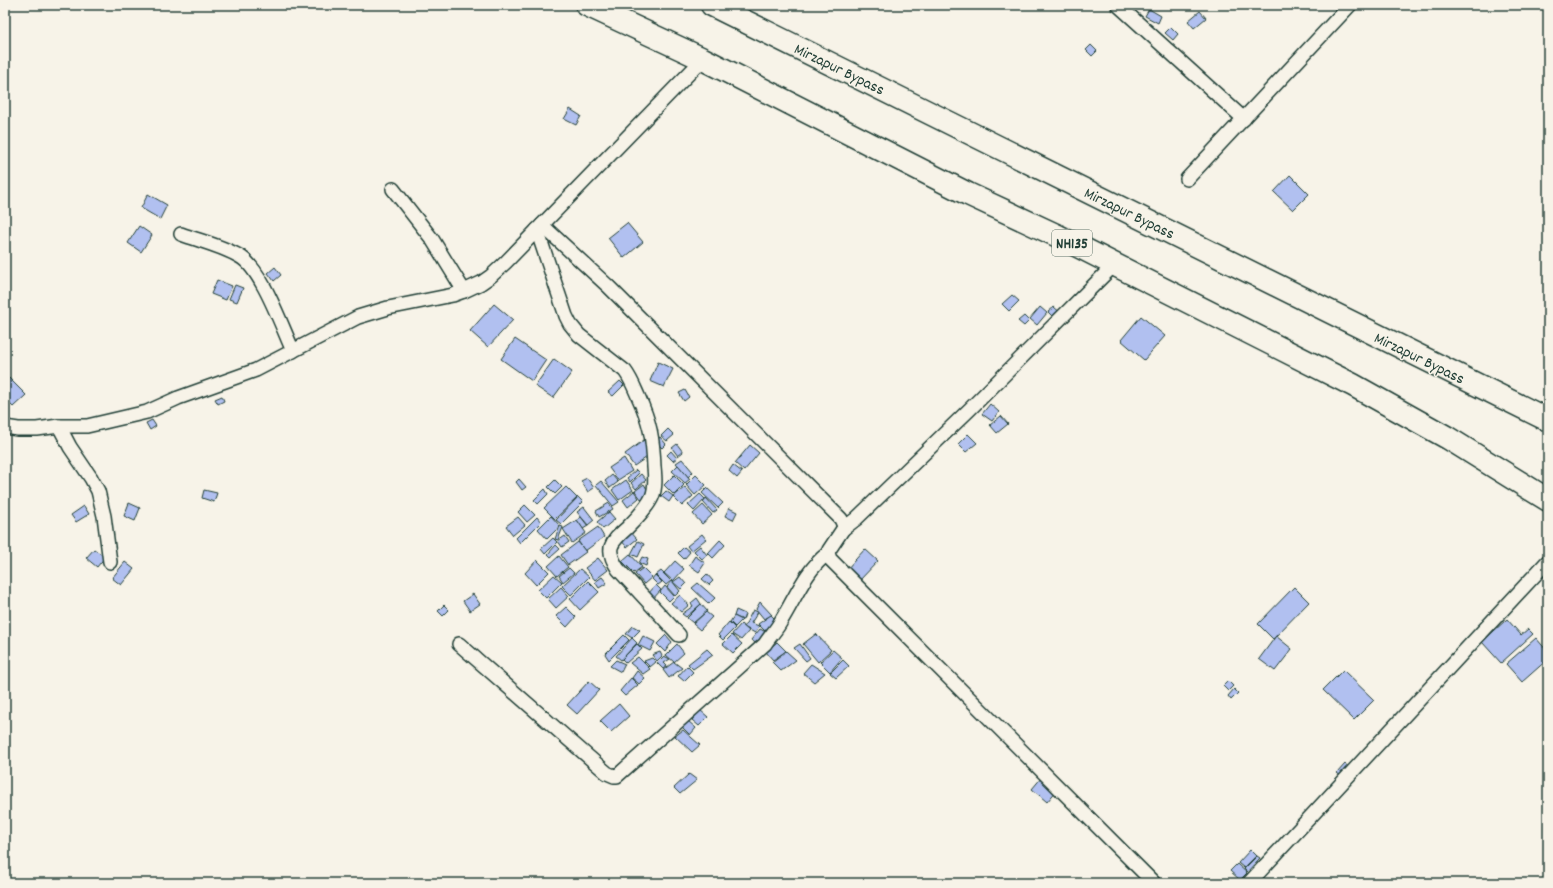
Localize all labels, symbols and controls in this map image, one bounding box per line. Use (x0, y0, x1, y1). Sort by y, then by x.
street label: Mirzapur Bypass (790, 38, 888, 102)
street label: Mirzapur Bypass (1080, 182, 1178, 246)
road number: NH135 (1052, 230, 1092, 256)
street label: Mirzapur Bypass (1370, 327, 1468, 391)

